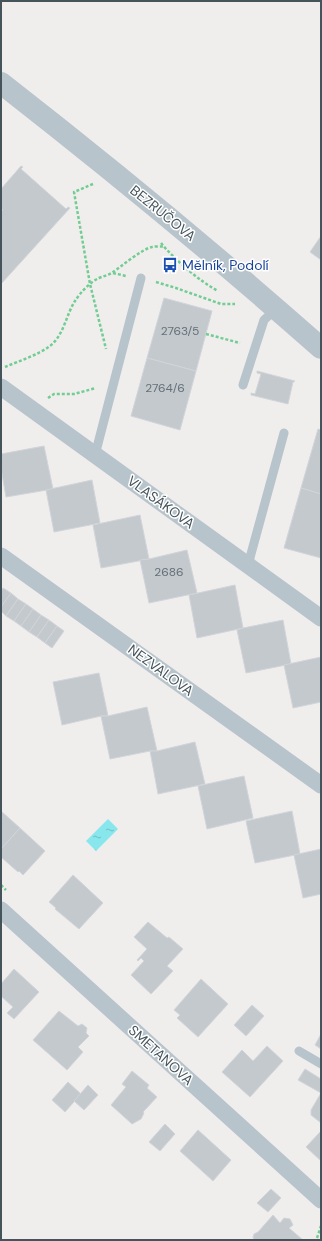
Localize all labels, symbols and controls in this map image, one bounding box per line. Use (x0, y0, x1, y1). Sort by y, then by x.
street label: BEZRUČOVA (127, 181, 199, 245)
bus stop icon: Mělník, Podolí (161, 256, 179, 274)
place label: Mělník, Podolí (182, 256, 270, 274)
house number: 2763/5 (161, 323, 199, 339)
house number: 2764/6 (145, 380, 185, 396)
street label: VLASÁKOVA (124, 472, 198, 532)
house number: 2686 (154, 564, 184, 580)
street label: NEZVALOVA (125, 640, 197, 700)
street label: SMETANOVA (125, 1021, 197, 1089)

